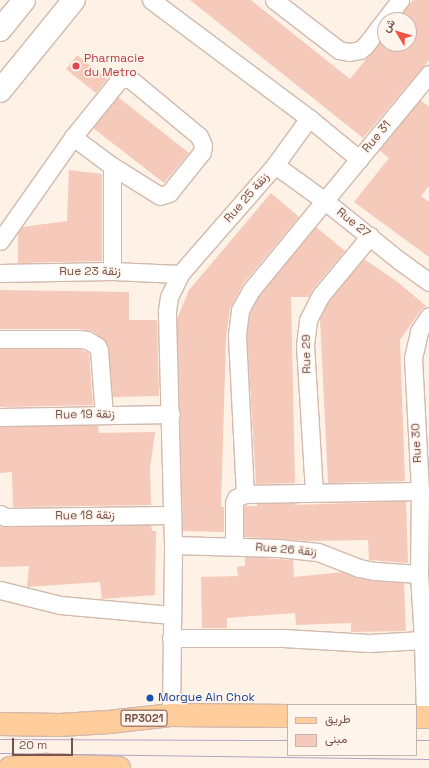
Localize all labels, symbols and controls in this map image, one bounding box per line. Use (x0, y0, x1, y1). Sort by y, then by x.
north arrow (377, 12, 417, 52)
text: ش (379, 16, 398, 35)
place label: Pharmacie du Metro (84, 52, 144, 80)
marker: Pharmacie du Metro (71, 61, 81, 71)
street label: Rue 31 (360, 118, 394, 156)
street label: Rue 25 زنقة (221, 170, 273, 226)
street label: Rue 27 (333, 205, 373, 241)
street label: Rue 23 زنقة (59, 265, 121, 279)
street label: Rue 29 (299, 334, 315, 374)
street label: Rue 19 زنقة (55, 407, 115, 423)
street label: Rue 30 (409, 423, 425, 463)
street label: Rue 18 زنقة (55, 508, 115, 524)
street label: Rue 26 زنقة (255, 540, 317, 560)
place label: Morgue Ain Chok (158, 691, 255, 705)
marker: Morgue Ain Chok (145, 693, 155, 703)
legend (287, 704, 417, 756)
road number: RP3021 (120, 709, 168, 727)
text: طريق (325, 711, 350, 727)
scale bar (14, 730, 75, 756)
text: مبنى (325, 731, 347, 747)
text: 20 m (19, 737, 47, 753)

